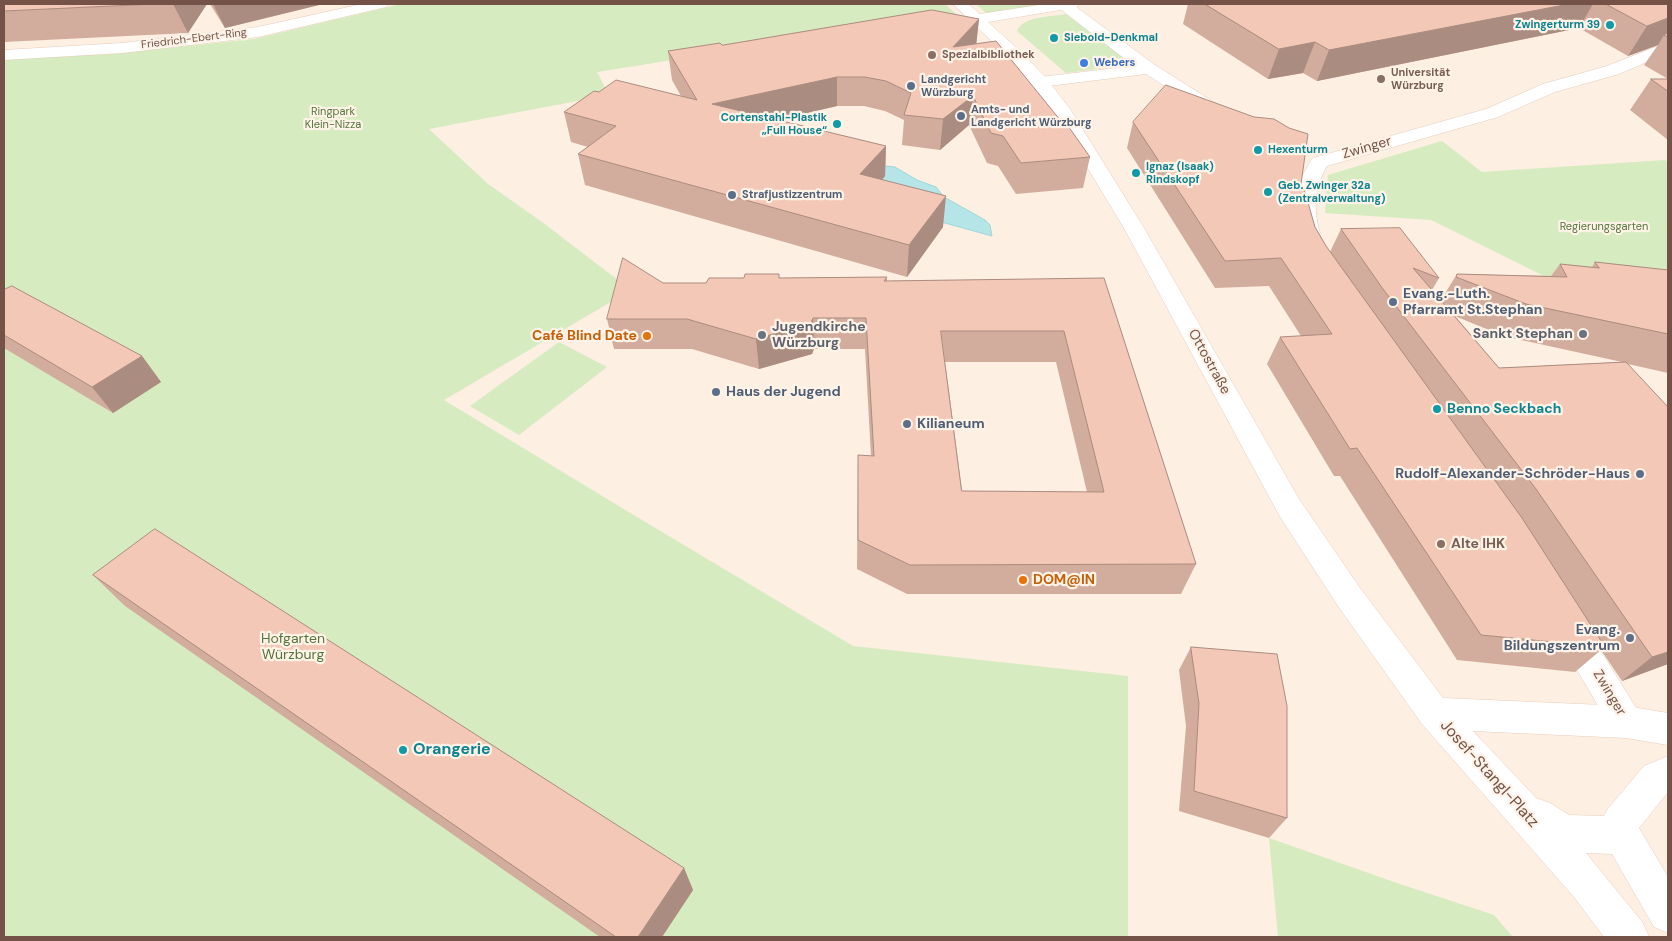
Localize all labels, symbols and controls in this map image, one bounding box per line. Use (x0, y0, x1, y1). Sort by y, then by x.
place label: Zwingerturm 39 (1515, 18, 1600, 32)
marker: Zwingerturm 39 (1604, 19, 1616, 31)
street label: Friedrich-Ebert-Ring (140, 26, 248, 52)
place label: Siebold-Denkmal (1064, 31, 1158, 45)
marker: Siebold-Denkmal (1048, 32, 1060, 44)
place label: Spezialbibliothek (942, 48, 1035, 62)
marker: Spezialbibliothek (926, 49, 938, 61)
place label: Webers (1094, 56, 1135, 70)
marker: Webers (1078, 57, 1090, 69)
place label: Universität Würzburg (1391, 66, 1450, 92)
place label: Landgericht Würzburg (921, 73, 986, 99)
marker: Universität Würzburg (1375, 73, 1387, 85)
marker: Landgericht Würzburg (905, 80, 917, 92)
place label: Amts- und Landgericht Würzburg (971, 103, 1092, 129)
park label: Ringpark Klein-Nizza (305, 105, 361, 131)
marker: Amts- und Landgericht Würzburg (955, 110, 967, 122)
place label: Cortenstahl-Plastik „Full House“ (721, 111, 827, 137)
marker: Cortenstahl-Plastik „Full House“ (831, 118, 843, 130)
street label: Zwinger (1341, 133, 1393, 163)
place label: Hexenturm (1268, 143, 1328, 157)
marker: Hexenturm (1252, 144, 1264, 156)
place label: Ignaz (Isaak) Rindskopf (1146, 160, 1214, 186)
marker: Ignaz (Isaak) Rindskopf (1130, 167, 1142, 179)
place label: Geb. Zwinger 32a (Zentralverwaltung) (1278, 179, 1385, 205)
marker: Geb. Zwinger 32a (Zentralverwaltung) (1262, 186, 1274, 198)
place label: Strafjustizzentrum (742, 188, 842, 202)
marker: Strafjustizzentrum (726, 189, 738, 201)
park label: Regierungsgarten (1560, 220, 1648, 234)
place label: Evang.-Luth. Pfarramt St.Stephan (1403, 286, 1542, 318)
marker: Evang.-Luth. Pfarramt St.Stephan (1387, 296, 1399, 308)
place label: Jugendkirche Würzburg (772, 319, 866, 352)
street label: Ottostraße (1184, 326, 1234, 398)
place label: Sankt Stephan (1473, 326, 1573, 342)
place label: Café Blind Date (532, 328, 637, 344)
marker: Sankt Stephan (1577, 328, 1589, 340)
marker: Jugendkirche Würzburg (756, 329, 768, 341)
marker: Café Blind Date (641, 330, 653, 342)
place label: Haus der Jugend (726, 384, 841, 400)
marker: Haus der Jugend (710, 386, 722, 398)
place label: Benno Seckbach (1447, 401, 1561, 417)
marker: Benno Seckbach (1431, 403, 1443, 415)
place label: Kilianeum (917, 416, 985, 432)
marker: Kilianeum (901, 418, 913, 430)
place label: Rudolf-Alexander-Schröder-Haus (1395, 466, 1630, 482)
marker: Rudolf-Alexander-Schröder-Haus (1634, 468, 1646, 480)
place label: Alte IHK (1451, 536, 1505, 552)
marker: Alte IHK (1435, 538, 1447, 550)
place label: DOM@IN (1033, 572, 1095, 588)
marker: DOM@IN (1017, 574, 1029, 586)
place label: Evang. Bildungszentrum (1504, 622, 1620, 654)
park label: Hofgarten Würzburg (261, 631, 325, 664)
marker: Evang. Bildungszentrum (1624, 632, 1636, 644)
street label: Zwinger (1589, 667, 1629, 719)
street label: Josef-Stangl-Platz (1436, 716, 1542, 832)
place label: Orangerie (413, 740, 491, 760)
marker: Orangerie (397, 744, 409, 756)

